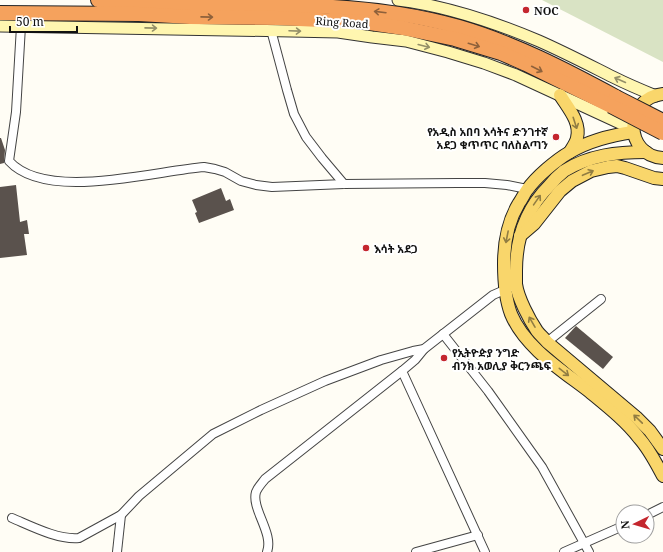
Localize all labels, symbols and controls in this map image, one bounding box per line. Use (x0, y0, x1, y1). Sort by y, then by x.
place label: NOC (534, 3, 559, 18)
marker: NOC (521, 5, 531, 15)
scale bar (10, 8, 77, 34)
one-way arrow (374, 8, 387, 16)
text: 50 m (16, 13, 44, 30)
one-way arrow (200, 13, 213, 21)
street label: Ring Road (315, 13, 369, 31)
one-way arrow (144, 24, 157, 32)
one-way arrow (288, 27, 301, 34)
one-way arrow (468, 42, 481, 49)
one-way arrow (417, 43, 430, 50)
one-way arrow (530, 66, 542, 74)
one-way arrow (614, 76, 626, 83)
one-way arrow (572, 116, 580, 128)
place label: የአዲስ አበባ እሳትና ድንገተኛ አደጋ ቁጥጥር ባለስልጣን (427, 124, 548, 152)
marker: የአዲስ አበባ እሳትና ድንገተኛ አደጋ ቁጥጥር ባለስልጣን (551, 132, 561, 142)
one-way arrow (582, 168, 594, 176)
one-way arrow (533, 195, 541, 206)
one-way arrow (502, 230, 510, 243)
place label: እሳት አደጋ (374, 241, 418, 256)
marker: እሳት አደጋ (361, 243, 371, 253)
one-way arrow (528, 316, 536, 328)
place label: የኢትዮዽያ ንግድ ብንክ አወሊያ ቅርንጫፍ (452, 345, 552, 373)
marker: የኢትዮዽያ ንግድ ብንክ አወሊያ ቅርንጫፍ (439, 353, 449, 363)
one-way arrow (559, 368, 570, 376)
one-way arrow (633, 414, 643, 424)
north arrow (615, 504, 655, 544)
text: N (617, 520, 632, 530)

